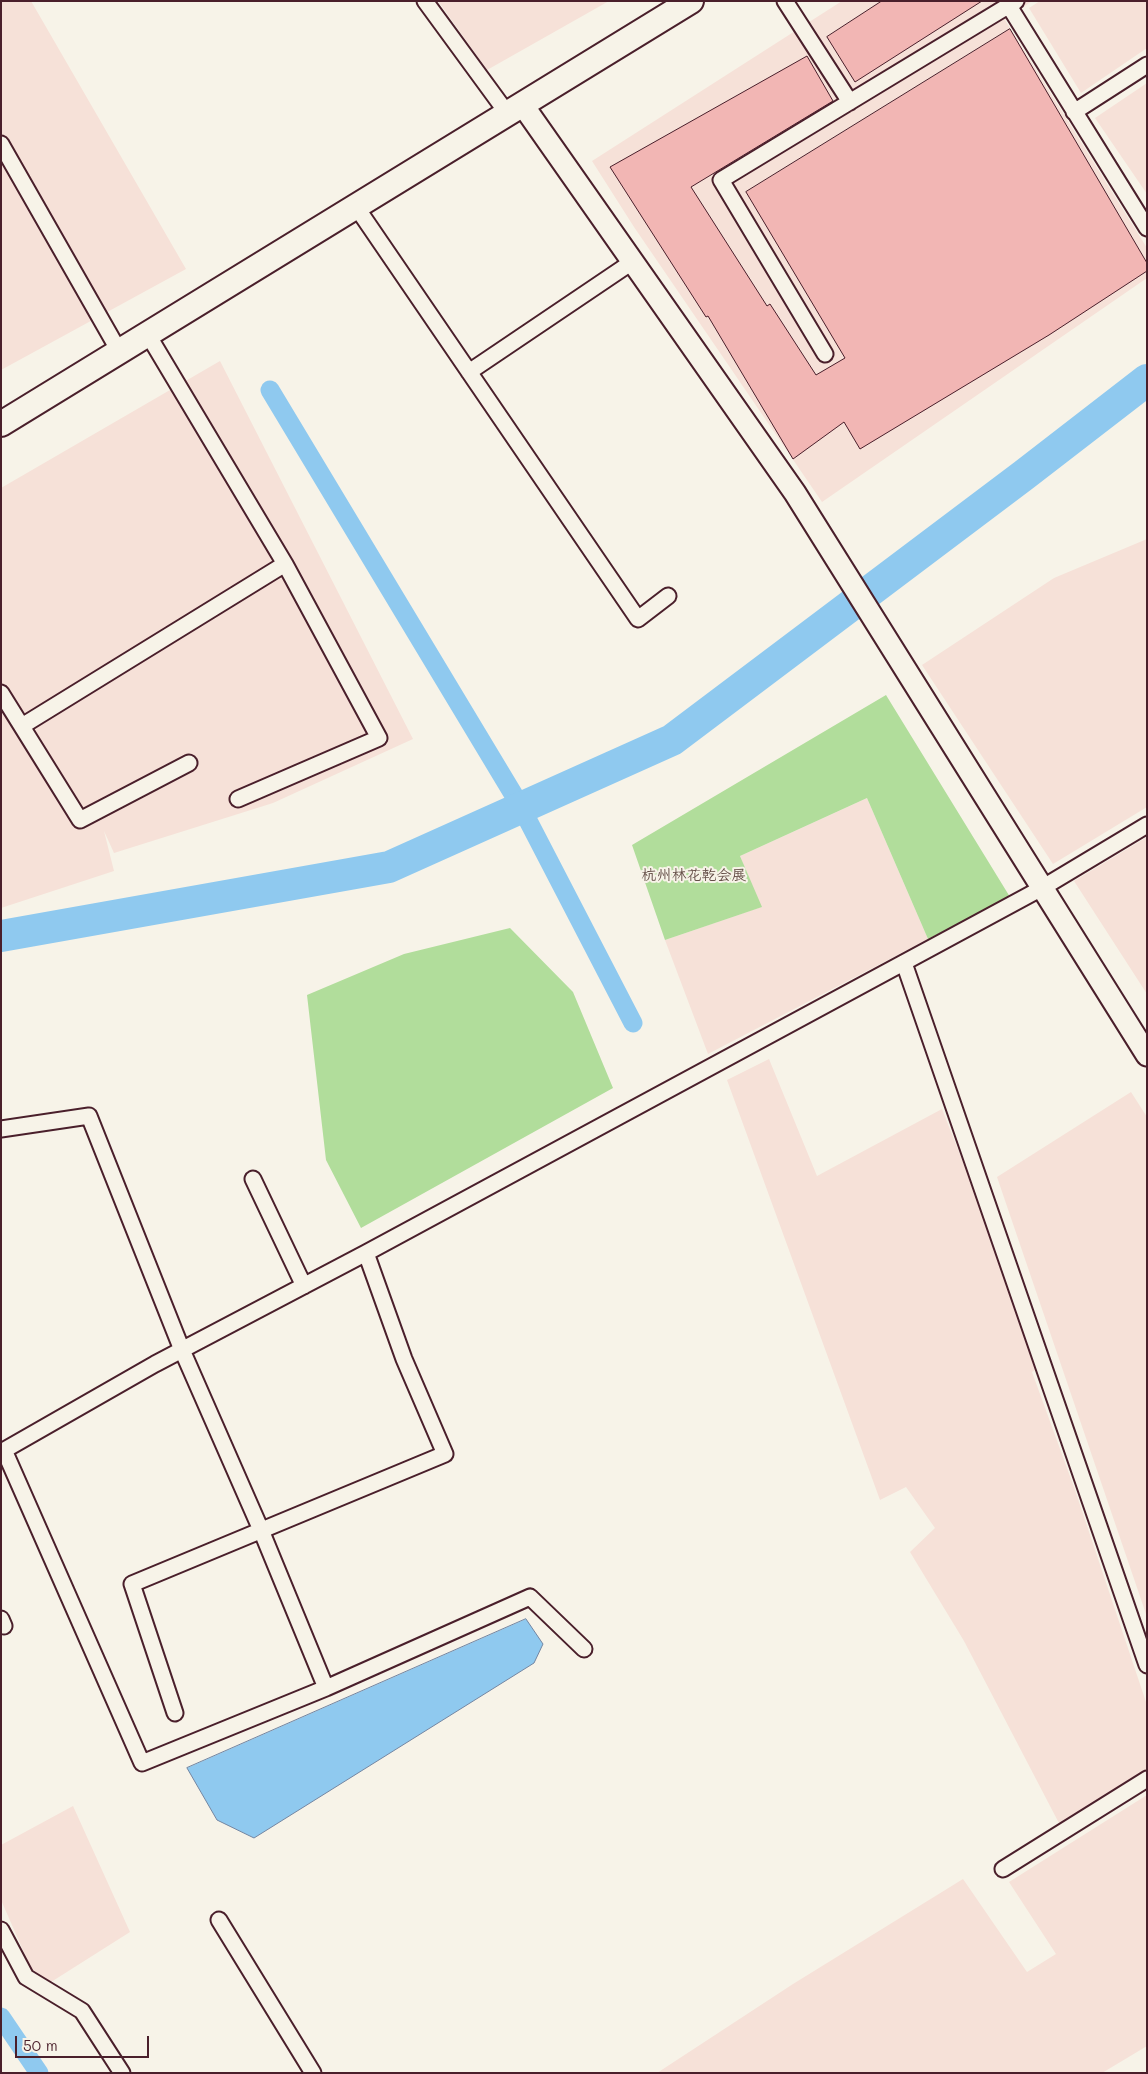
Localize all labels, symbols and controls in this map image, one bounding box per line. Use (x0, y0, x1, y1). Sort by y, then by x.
park label: 杭州林花乾会展 (642, 866, 746, 884)
scale bar (18, 2026, 151, 2058)
text: 50 m (23, 2035, 58, 2055)

